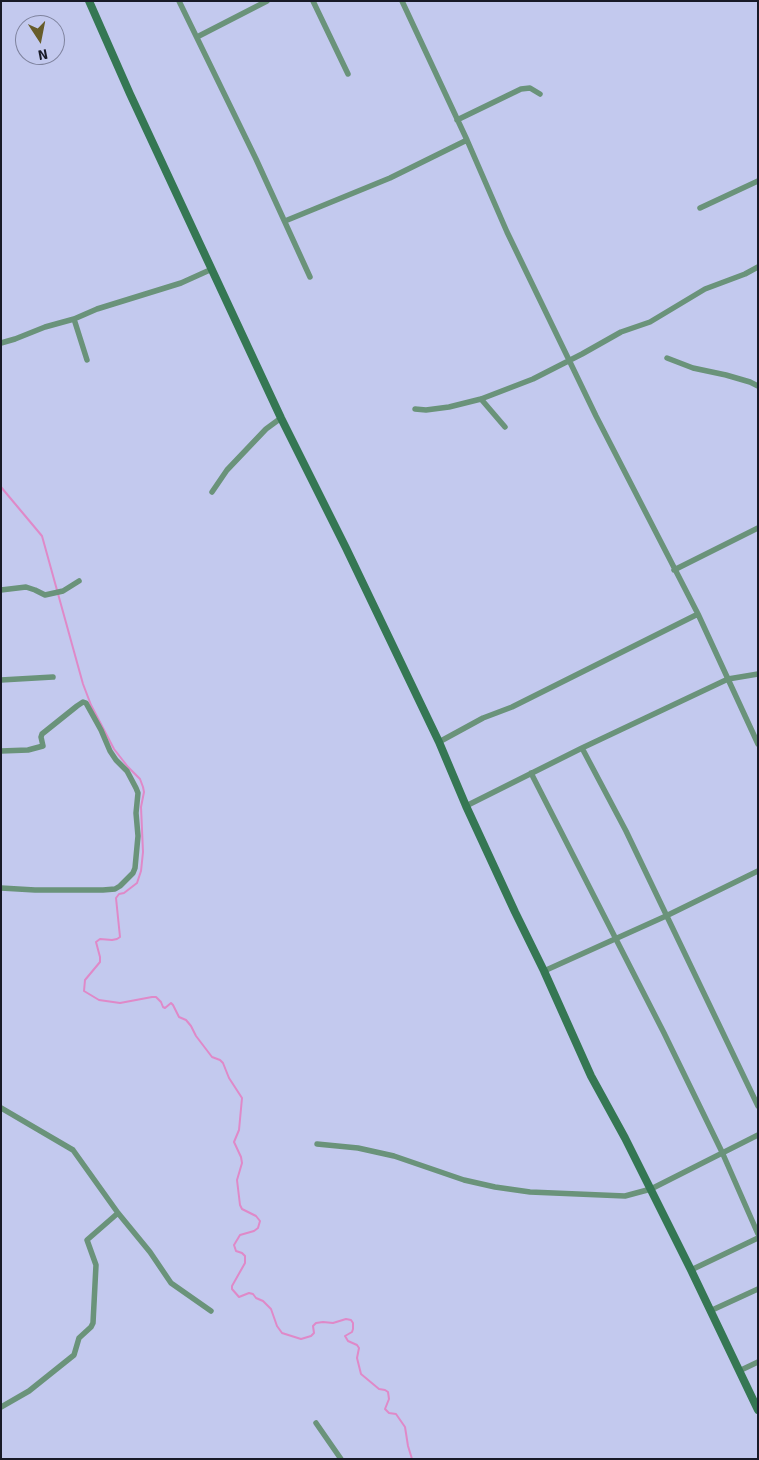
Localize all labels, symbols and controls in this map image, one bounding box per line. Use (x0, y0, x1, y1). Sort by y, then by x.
north arrow (15, 15, 65, 65)
text: N (36, 45, 49, 64)

